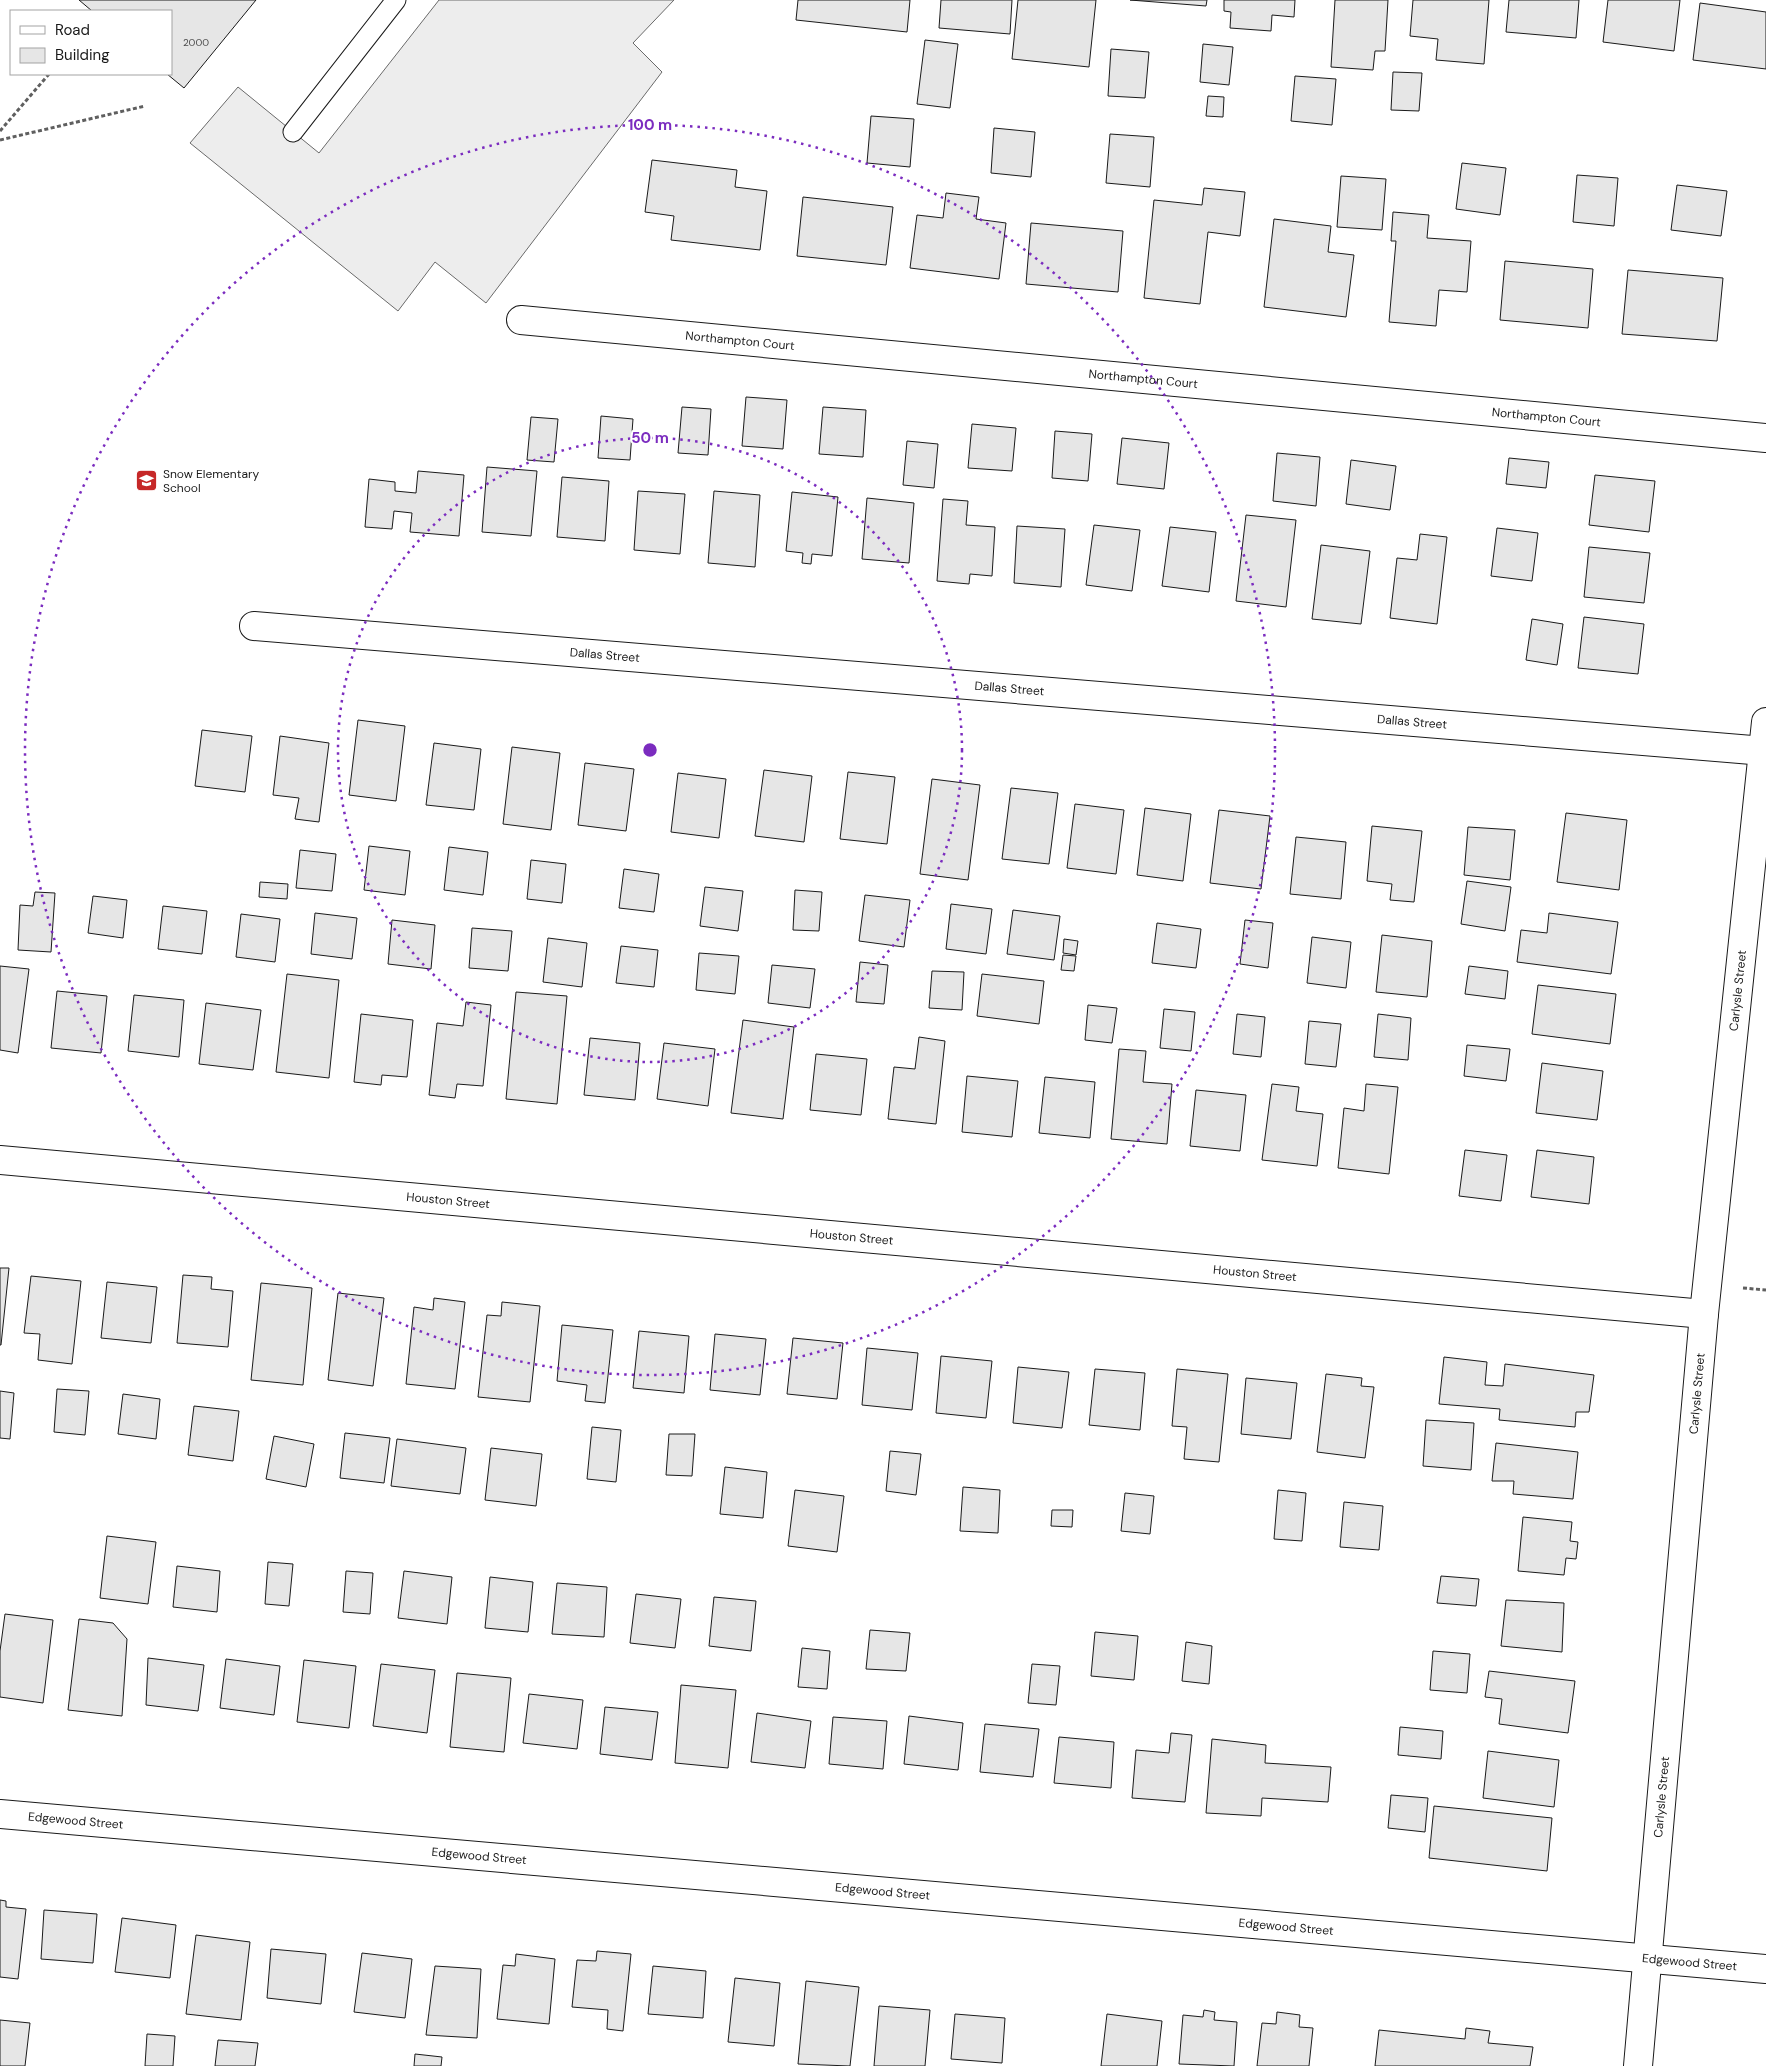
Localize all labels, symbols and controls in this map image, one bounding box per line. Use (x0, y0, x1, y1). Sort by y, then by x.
legend (10, 10, 172, 75)
text: Road (55, 20, 90, 40)
house number: 2000 (183, 36, 209, 49)
text: Building (55, 45, 110, 65)
text: 100 m (628, 115, 672, 135)
street label: Northampton Court (685, 328, 796, 354)
street label: Northampton Court (1088, 366, 1199, 392)
street label: Northampton Court (1491, 404, 1602, 430)
text: 50 m (631, 428, 669, 448)
place label: Snow Elementary School (163, 466, 259, 496)
school or university icon: Snow Elementary School (135, 469, 159, 493)
street label: Dallas Street (569, 644, 641, 666)
street label: Dallas Street (974, 678, 1045, 699)
street label: Dallas Street (1376, 711, 1448, 733)
centre of rings (641, 741, 659, 759)
street label: Carlysle Street (1726, 949, 1750, 1032)
street label: Houston Street (406, 1189, 491, 1212)
street label: Houston Street (809, 1225, 894, 1249)
street label: Houston Street (1212, 1262, 1298, 1285)
street label: Carlysle Street (1685, 1352, 1709, 1435)
street label: Carlysle Street (1650, 1755, 1673, 1838)
street label: Edgewood Street (28, 1809, 124, 1833)
street label: Edgewood Street (431, 1844, 528, 1868)
street label: Edgewood Street (834, 1879, 931, 1904)
street label: Edgewood Street (1238, 1915, 1335, 1939)
street label: Edgewood Street (1641, 1950, 1738, 1974)

